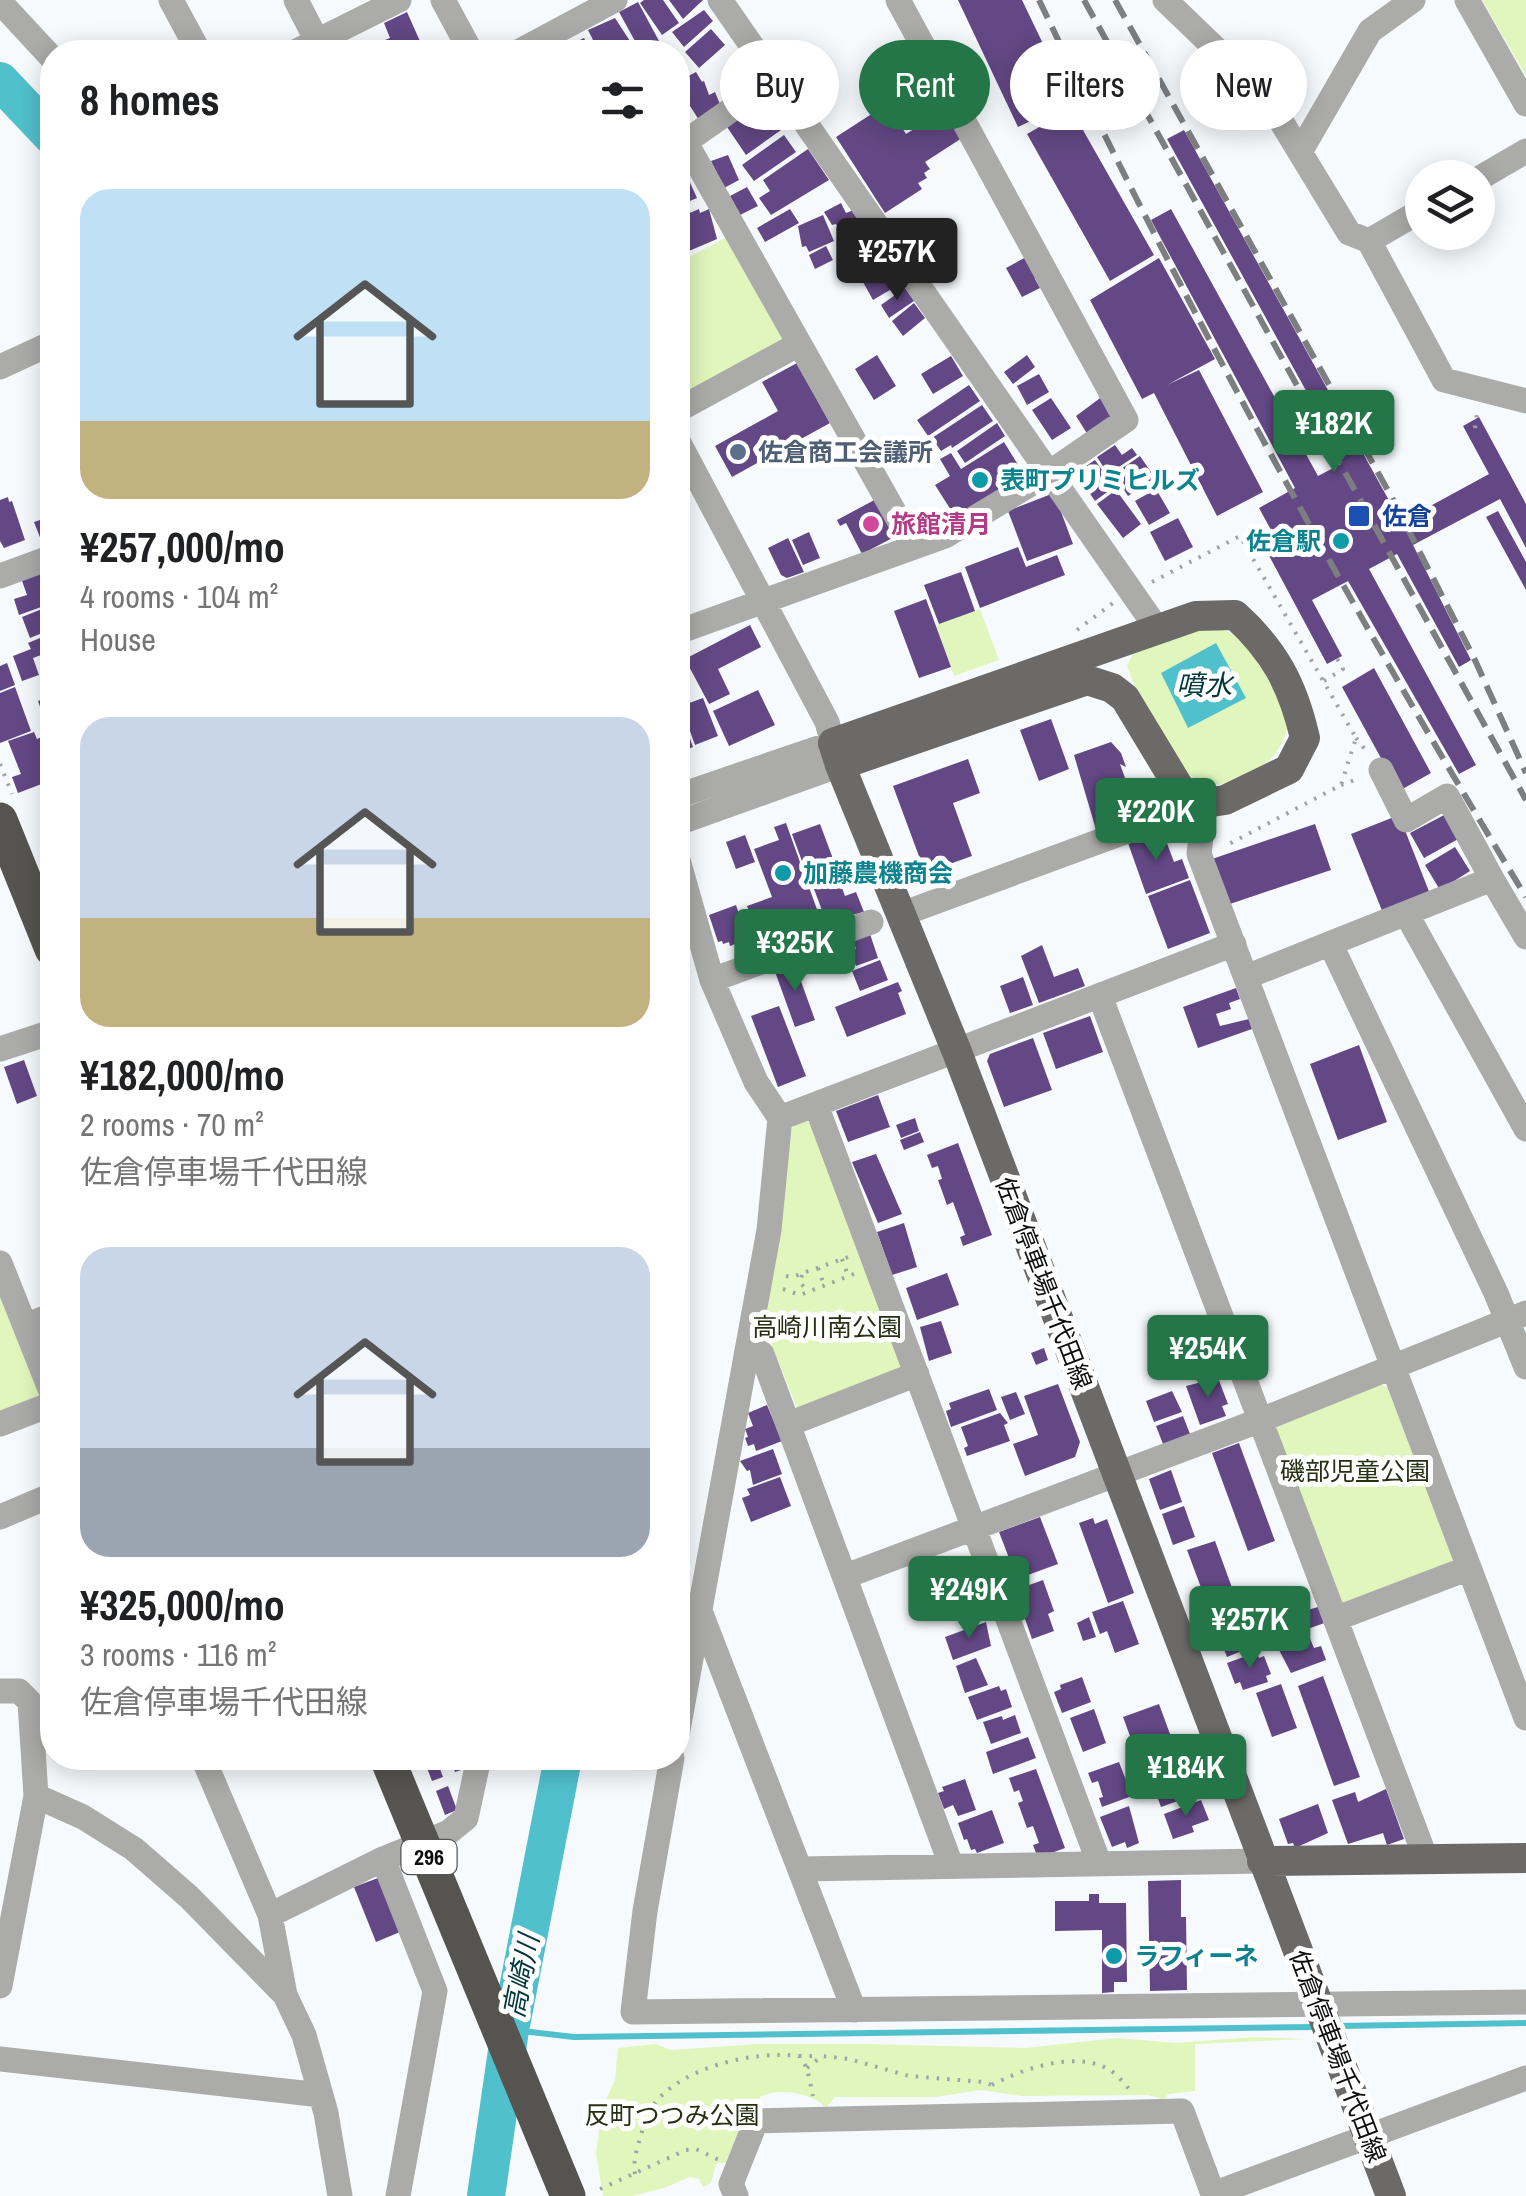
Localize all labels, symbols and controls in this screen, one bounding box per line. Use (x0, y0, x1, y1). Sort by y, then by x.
chip: Buy (720, 40, 839, 130)
chip: Rent (859, 40, 990, 130)
chip: Filters (1010, 40, 1160, 130)
chip: New (1180, 40, 1307, 130)
text: 8 homes (80, 72, 220, 128)
icon: filters (595, 73, 650, 128)
map controls (1405, 160, 1495, 250)
button: layers (1405, 160, 1495, 250)
pin: ¥257K (827, 218, 967, 303)
text: ¥257K (858, 229, 936, 272)
icon: home (275, 254, 455, 434)
pin: ¥182K (1264, 390, 1404, 475)
text: ¥182K (1295, 401, 1373, 444)
place label: 佐倉商工会議所 (758, 435, 933, 469)
marker: 佐倉商工会議所 (727, 441, 749, 463)
place label: 表町プリミヒルズ (1000, 463, 1200, 497)
marker: 表町プリミヒルズ (969, 469, 991, 491)
place label: 佐倉 (1382, 499, 1432, 533)
marker: 佐倉 (1346, 503, 1372, 529)
place label: 旅館清月 (891, 507, 991, 541)
marker: 旅館清月 (860, 513, 882, 535)
text: ¥257,000/mo (80, 519, 285, 575)
place label: 佐倉駅 (1246, 524, 1321, 558)
marker: 佐倉駅 (1330, 530, 1352, 552)
text: 4 rooms · 104 m² (80, 575, 278, 618)
text: House (80, 618, 156, 661)
water label: 噴水 (1176, 666, 1235, 704)
pin: ¥220K (1086, 778, 1226, 863)
icon: home (275, 782, 455, 962)
text: ¥220K (1117, 789, 1195, 832)
place label: 加藤農機商会 (803, 856, 953, 890)
marker: 加藤農機商会 (772, 862, 794, 884)
pin: ¥325K (725, 909, 865, 994)
text: ¥325K (756, 920, 834, 963)
text: ¥182,000/mo (80, 1047, 285, 1103)
text: 2 rooms · 70 m² (80, 1103, 264, 1146)
text: 佐倉停車場千代田線 (80, 1150, 368, 1193)
street label: 佐倉停車場千代田線 (988, 1172, 1100, 1394)
park label: 高崎川南公園 (752, 1310, 902, 1344)
icon: home (275, 1312, 455, 1492)
pin: ¥254K (1138, 1315, 1278, 1400)
text: ¥254K (1169, 1326, 1247, 1369)
park label: 磯部児童公園 (1280, 1454, 1430, 1488)
pin: ¥249K (899, 1556, 1039, 1641)
text: ¥249K (930, 1567, 1008, 1610)
text: ¥325,000/mo (80, 1577, 285, 1633)
pin: ¥257K (1180, 1586, 1320, 1671)
text: ¥257K (1211, 1597, 1289, 1640)
text: 3 rooms · 116 m² (80, 1633, 276, 1676)
text: 佐倉停車場千代田線 (80, 1680, 368, 1723)
pin: ¥184K (1116, 1734, 1256, 1819)
text: ¥184K (1147, 1745, 1225, 1788)
road number: 296 (402, 1840, 456, 1874)
water label: 高崎川 (494, 1928, 548, 2021)
place label: ラフィーネ (1134, 1939, 1259, 1973)
marker: ラフィーネ (1103, 1945, 1125, 1967)
street label: 佐倉停車場千代田線 (1282, 1945, 1394, 2167)
park label: 反町つつみ公園 (584, 2098, 760, 2132)

